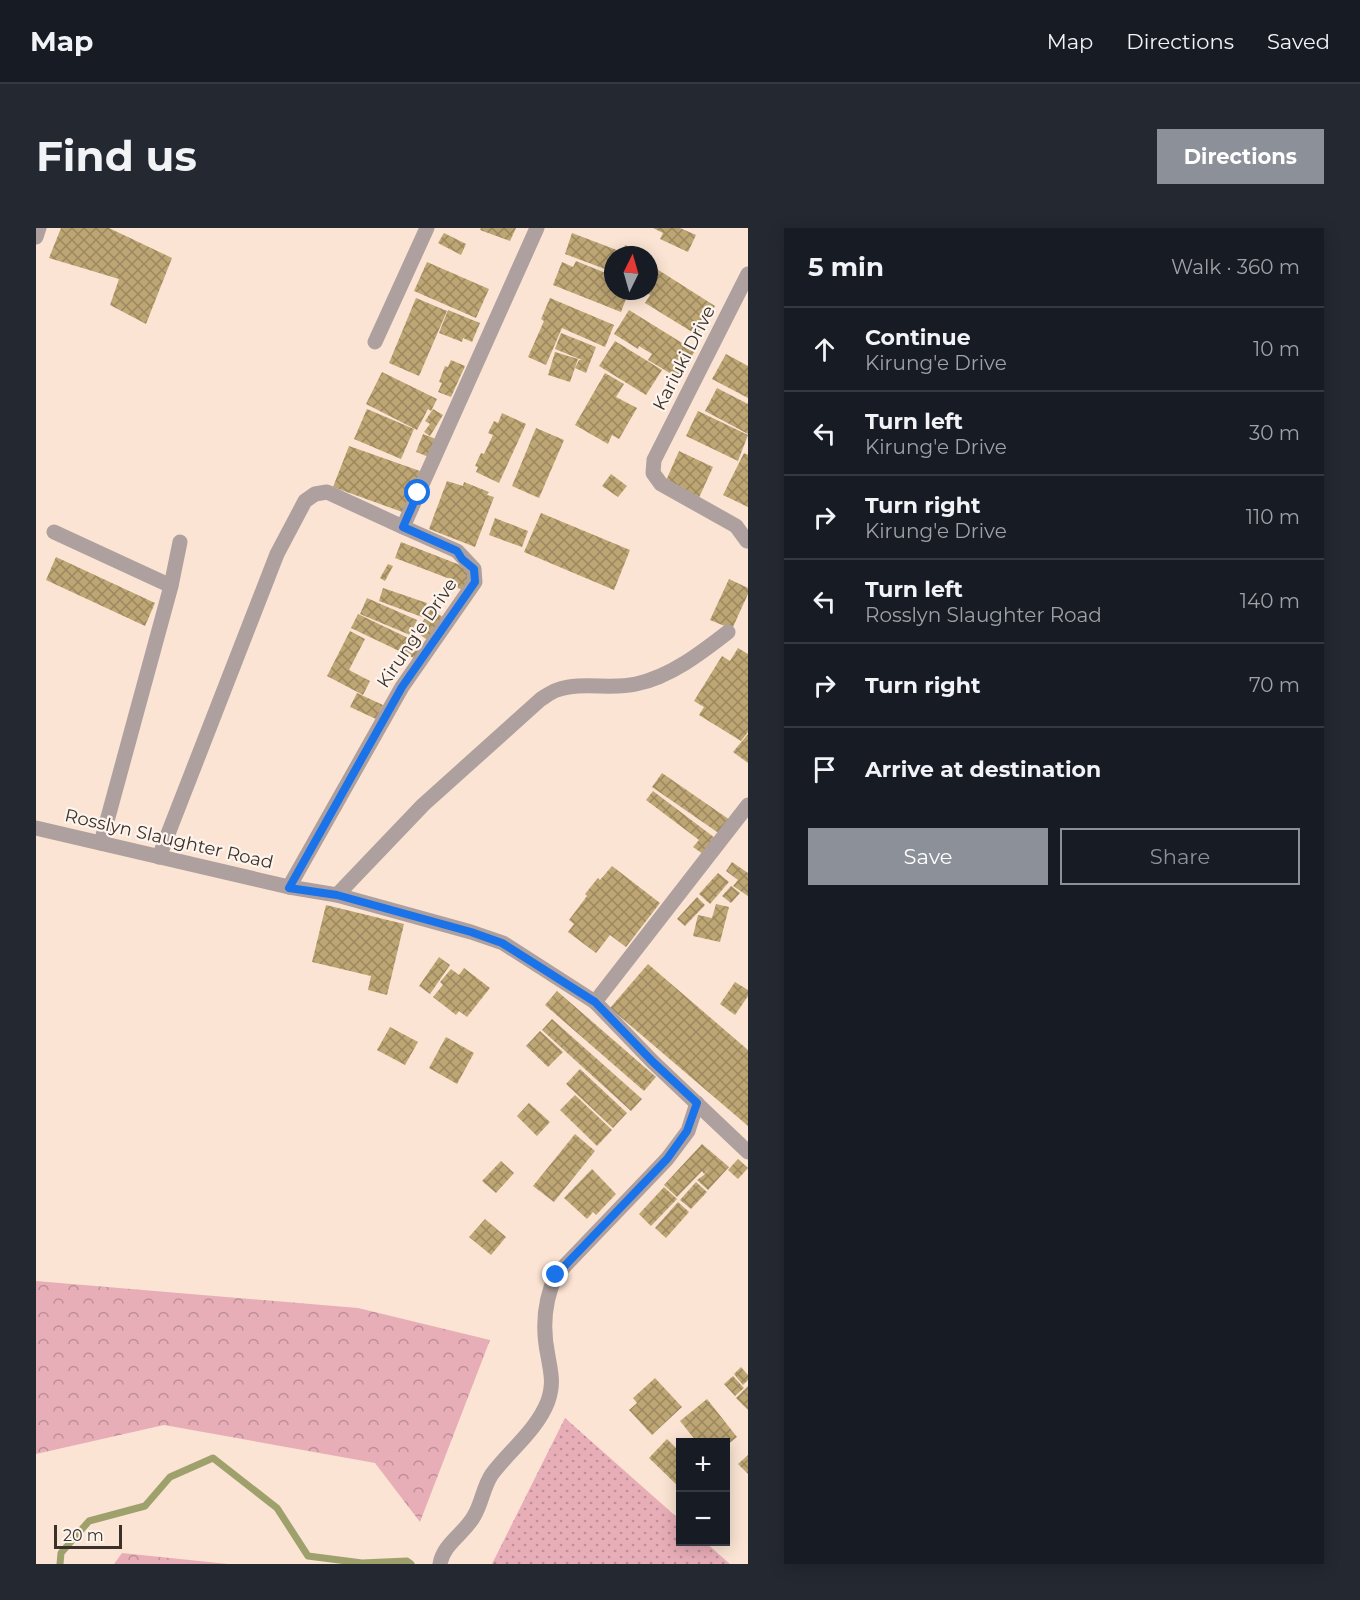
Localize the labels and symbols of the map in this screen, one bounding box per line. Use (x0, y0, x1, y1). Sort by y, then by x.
north arrow (604, 246, 658, 300)
street label: Kariuki Drive (648, 302, 720, 414)
route start (404, 479, 430, 505)
street label: Kirung'e Drive (372, 574, 462, 692)
street label: Rosslyn Slaughter Road (63, 804, 275, 874)
route end (542, 1261, 568, 1287)
scale bar (54, 1522, 122, 1550)

